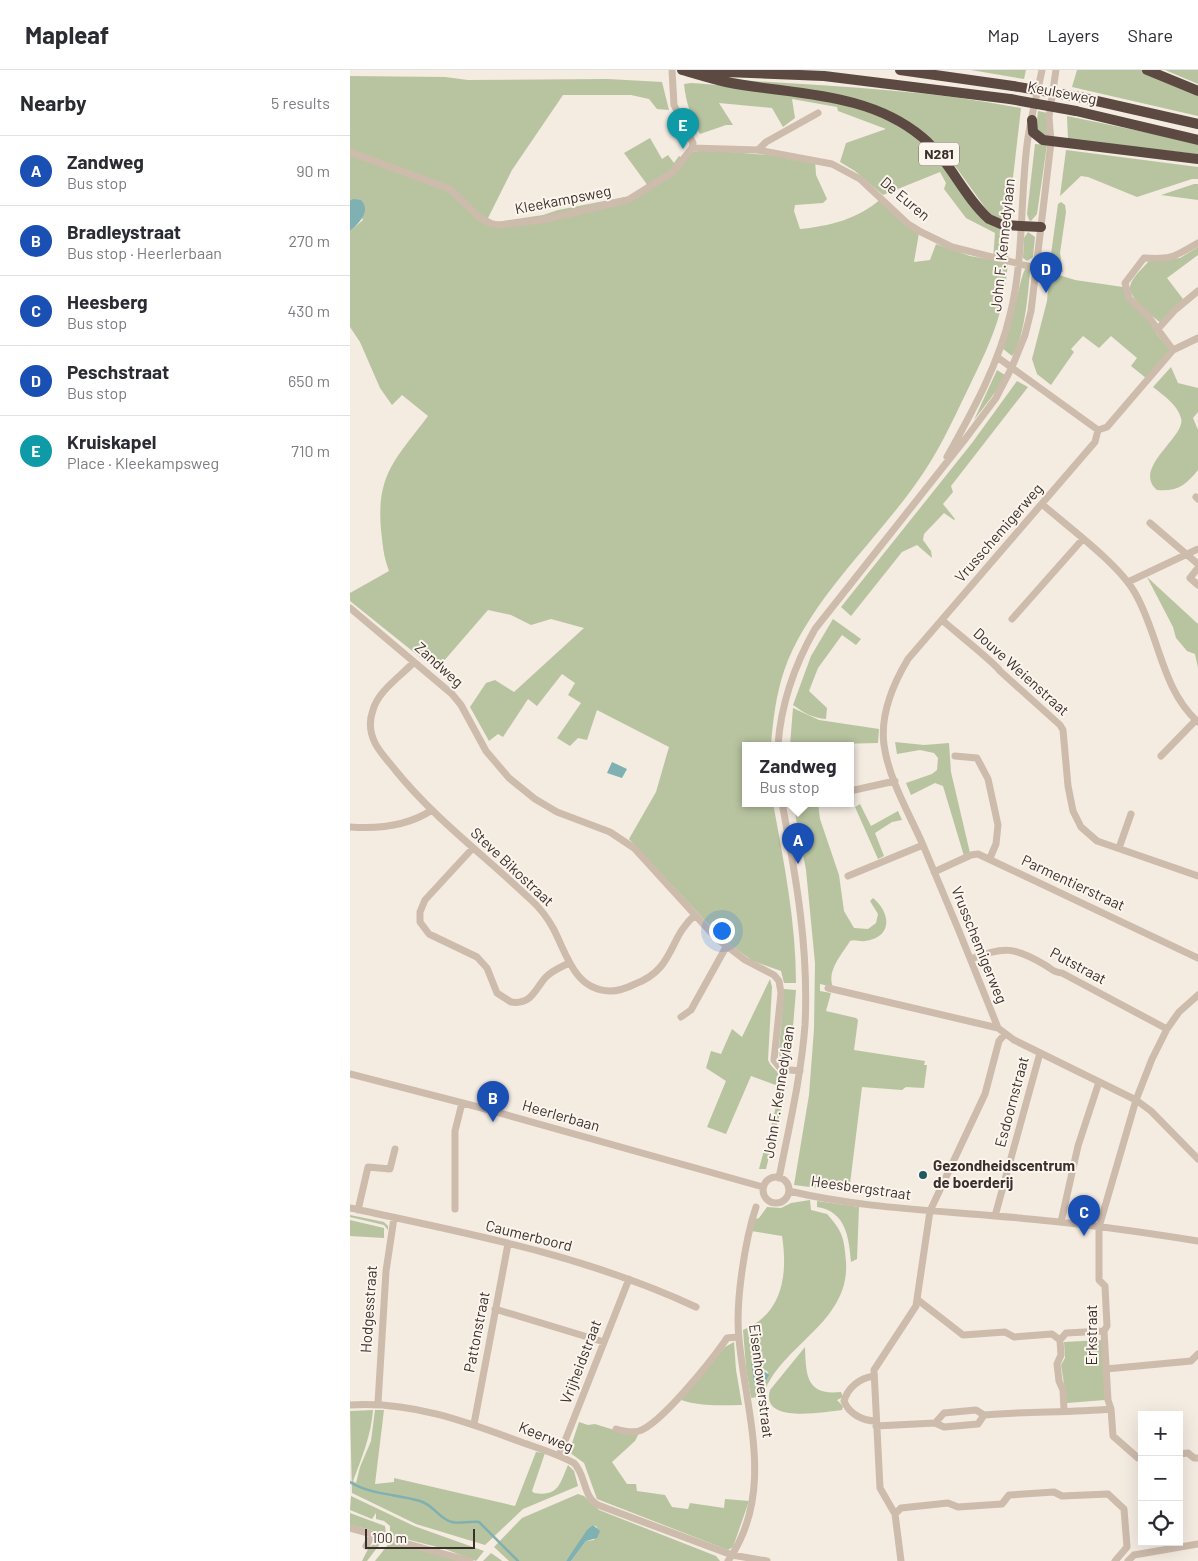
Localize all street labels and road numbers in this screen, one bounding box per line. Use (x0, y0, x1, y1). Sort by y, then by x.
street label: Keulseweg (1026, 77, 1098, 108)
road number: N281 (919, 142, 959, 166)
street label: De Euren (877, 172, 934, 224)
street label: John F. Kennedylaan (986, 177, 1018, 312)
street label: Kleekampsweg (513, 181, 612, 217)
street label: Vrusschemigerweg (950, 479, 1046, 585)
street label: Douve Weienstraat (970, 624, 1073, 719)
street label: Zandweg (412, 638, 467, 691)
street label: Steve Bikostraat (467, 823, 558, 909)
street label: Parmentierstraat (1019, 850, 1128, 914)
street label: Vrusschemigerweg (948, 883, 1012, 1006)
street label: Putstraat (1047, 943, 1110, 987)
street label: John F. Kennedylaan (759, 1024, 797, 1159)
street label: Esdoornstraat (990, 1054, 1032, 1149)
street label: Heerlerbaan (520, 1095, 602, 1135)
street label: Heesbergstraat (810, 1171, 912, 1203)
street label: Caumerboord (484, 1216, 574, 1254)
street label: Hodgesstraat (356, 1264, 380, 1353)
street label: Pattonstraat (459, 1290, 493, 1374)
street label: Erkstraat (1082, 1305, 1100, 1365)
street label: Vrijheidstraat (556, 1317, 604, 1406)
street label: Eisenhowerstraat (746, 1323, 778, 1439)
street label: Keerweg (516, 1417, 576, 1455)

